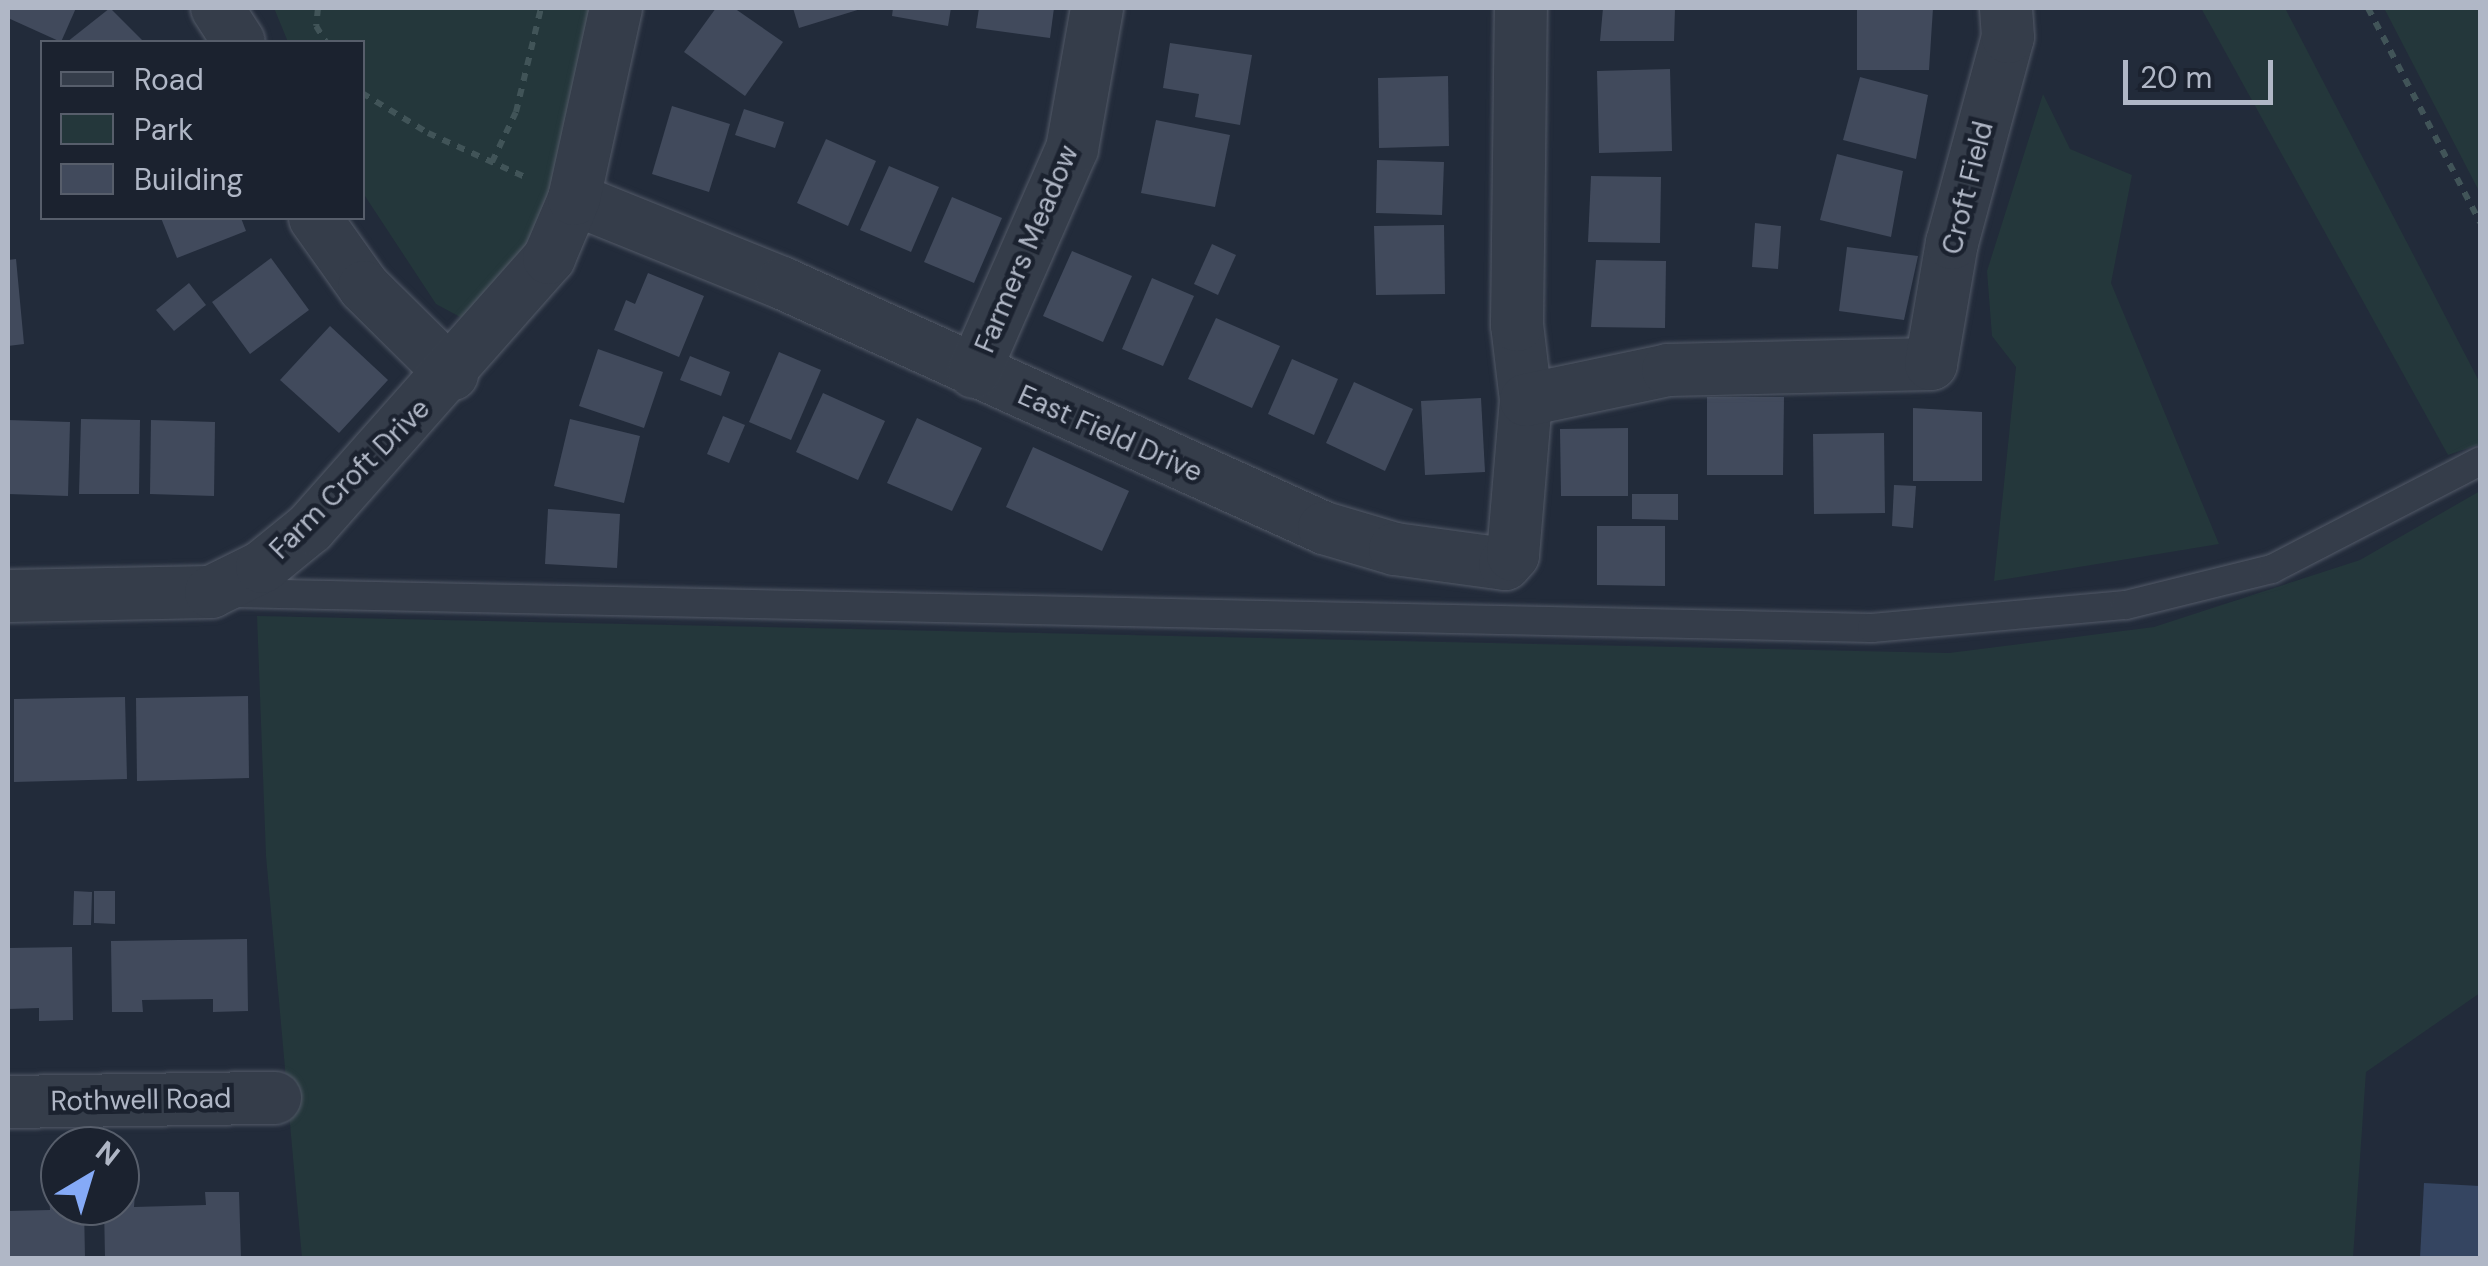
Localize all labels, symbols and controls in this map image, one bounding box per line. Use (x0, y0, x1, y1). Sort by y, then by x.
legend (40, 40, 365, 220)
scale bar (2128, 40, 2278, 102)
text: 20 m (2140, 58, 2212, 97)
text: Road (134, 60, 204, 99)
text: Park (134, 110, 193, 149)
street label: Croft Field (1935, 118, 2001, 258)
street label: Farmers Meadow (968, 140, 1086, 358)
text: Building (134, 160, 243, 199)
street label: East Field Drive (1013, 378, 1207, 490)
street label: Farm Croft Drive (263, 392, 437, 566)
street label: Rothwell Road (50, 1082, 232, 1118)
north arrow (40, 1126, 140, 1226)
text: N (88, 1133, 127, 1174)

